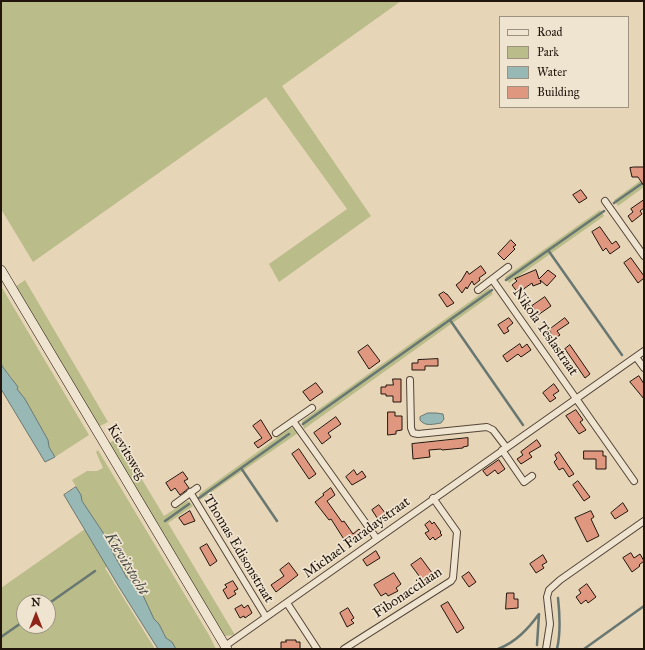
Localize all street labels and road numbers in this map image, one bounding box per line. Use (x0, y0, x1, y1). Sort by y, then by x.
street label: Nikola Teslastraat (509, 285, 581, 379)
street label: Kievitsweg (103, 421, 149, 483)
street label: Thomas Edisonstraat (199, 492, 277, 606)
street label: Michael Faradaystraat (300, 494, 414, 582)
street label: Fibonaccilaan (370, 564, 446, 622)

